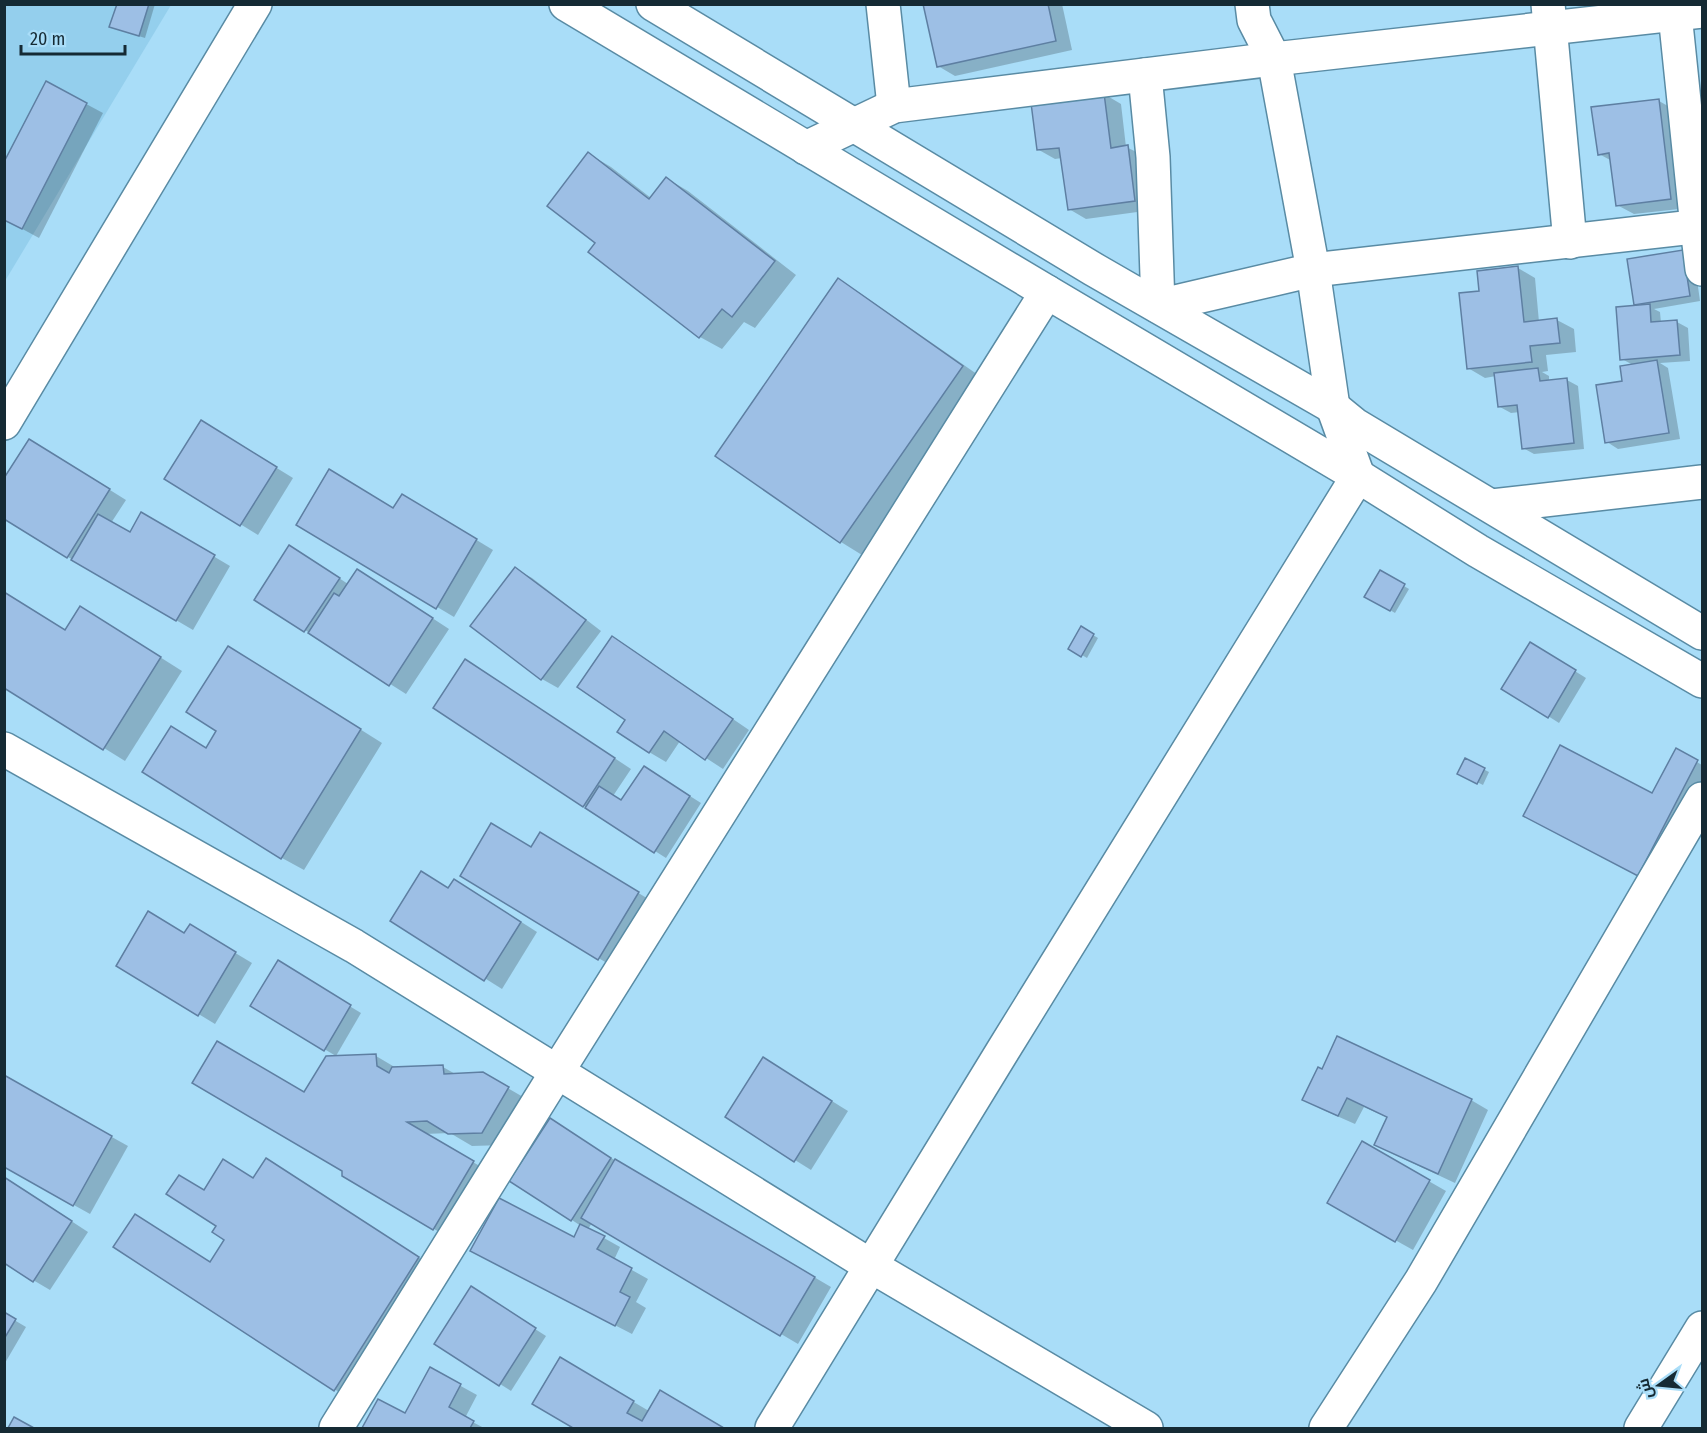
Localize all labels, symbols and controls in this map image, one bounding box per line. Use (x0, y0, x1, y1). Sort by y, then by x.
scale bar (21, 18, 124, 56)
text: 20 m (30, 28, 65, 50)
north arrow (1629, 1355, 1689, 1415)
text: ش (1633, 1376, 1657, 1401)

